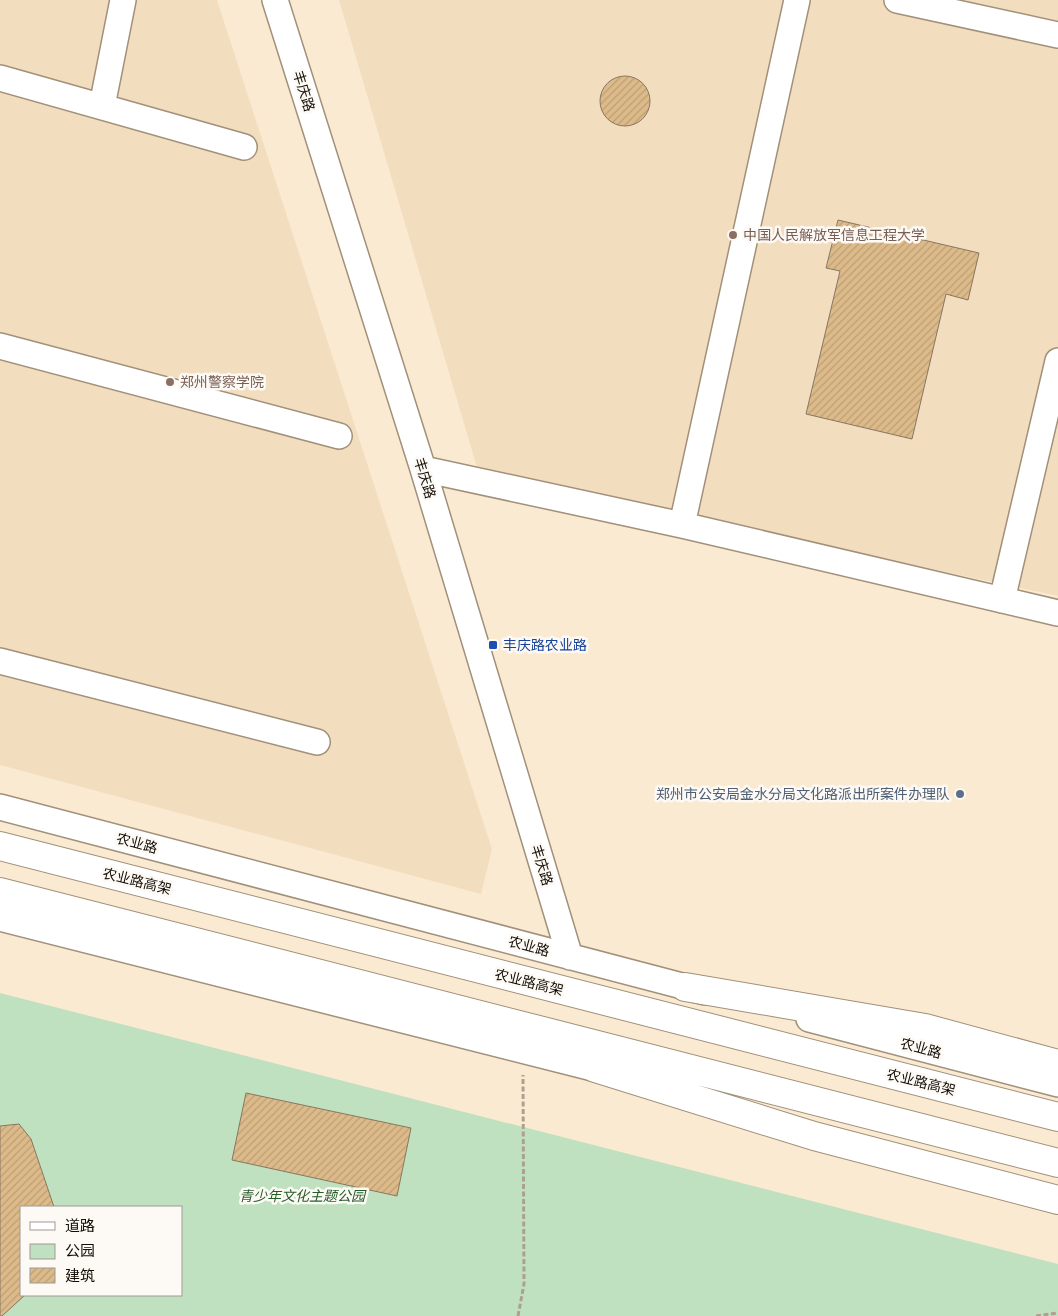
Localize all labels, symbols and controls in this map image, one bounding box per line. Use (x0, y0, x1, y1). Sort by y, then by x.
street label: 丰庆路 (289, 68, 319, 114)
place label: 中国人民解放军信息工程大学 (743, 226, 925, 244)
marker: 中国人民解放军信息工程大学 (727, 229, 739, 241)
place label: 郑州警察学院 (180, 373, 264, 391)
marker: 郑州警察学院 (164, 376, 176, 388)
street label: 丰庆路 (410, 455, 440, 501)
place label: 丰庆路农业路 (503, 636, 587, 654)
marker: 丰庆路农业路 (487, 639, 499, 651)
place label: 郑州市公安局金水分局文化路派出所案件办理队 (656, 785, 950, 803)
marker: 郑州市公安局金水分局文化路派出所案件办理队 (954, 788, 966, 800)
street label: 农业路 (114, 829, 160, 857)
street label: 丰庆路 (527, 842, 557, 888)
street label: 农业路高架 (101, 864, 173, 898)
street label: 农业路 (506, 932, 552, 960)
street label: 农业路高架 (493, 965, 565, 999)
street label: 农业路 (898, 1034, 944, 1062)
street label: 农业路高架 (885, 1065, 957, 1099)
park label: 青少年文化主题公园 (239, 1187, 367, 1205)
legend (20, 1206, 182, 1296)
text: 道路 (65, 1216, 95, 1235)
text: 公园 (65, 1241, 95, 1260)
text: 建筑 (65, 1266, 95, 1285)

